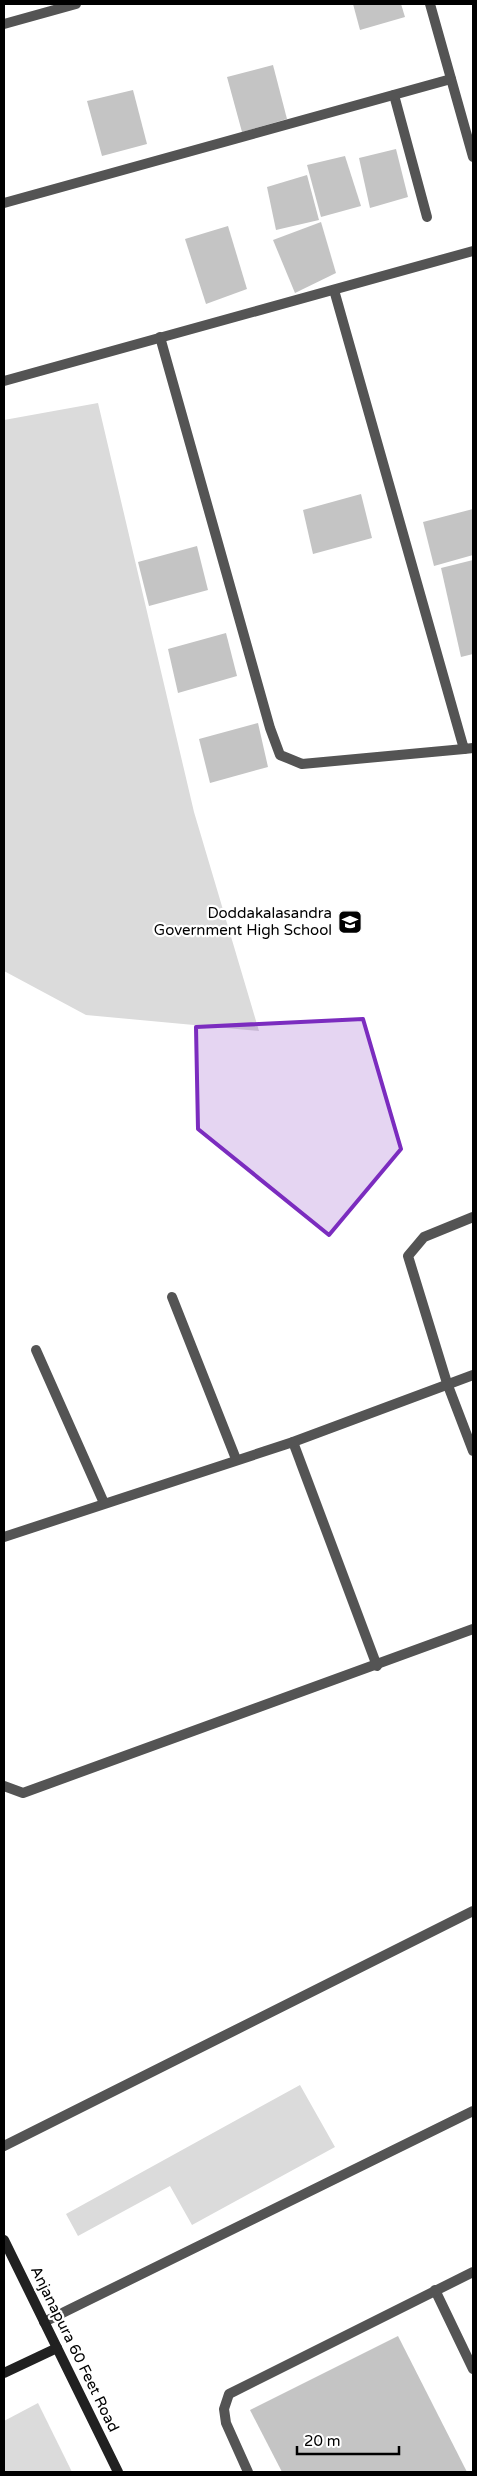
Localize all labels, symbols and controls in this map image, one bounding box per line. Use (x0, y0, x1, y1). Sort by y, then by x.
place label: Doddakalasandra Government High School (154, 904, 332, 939)
school or university icon: Doddakalasandra Government High School (337, 909, 363, 935)
street label: Anjanapura 60 Feet Road (27, 2263, 123, 2435)
scale bar (297, 2424, 400, 2456)
text: 20 m (304, 2432, 341, 2450)

